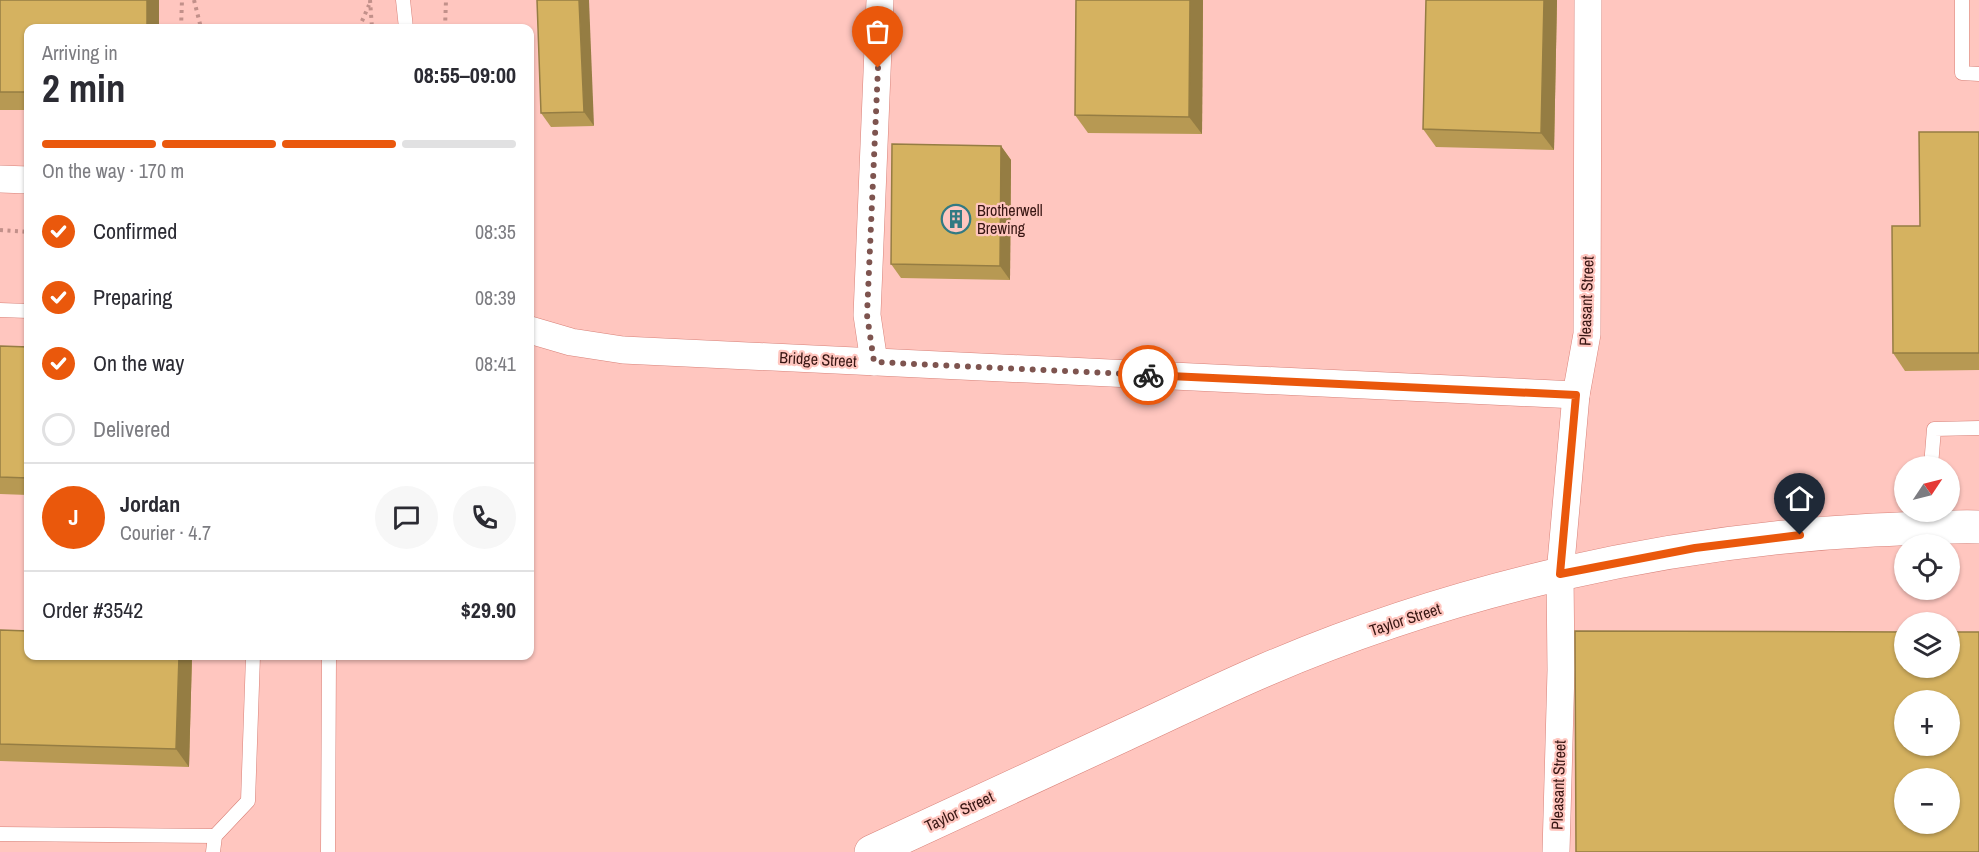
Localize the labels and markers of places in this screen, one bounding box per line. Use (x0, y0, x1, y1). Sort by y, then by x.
pin (852, 6, 903, 68)
place label: Brotherwell Brewing (977, 199, 1043, 239)
building icon: Brotherwell Brewing (940, 203, 972, 235)
pin (1774, 473, 1825, 535)

